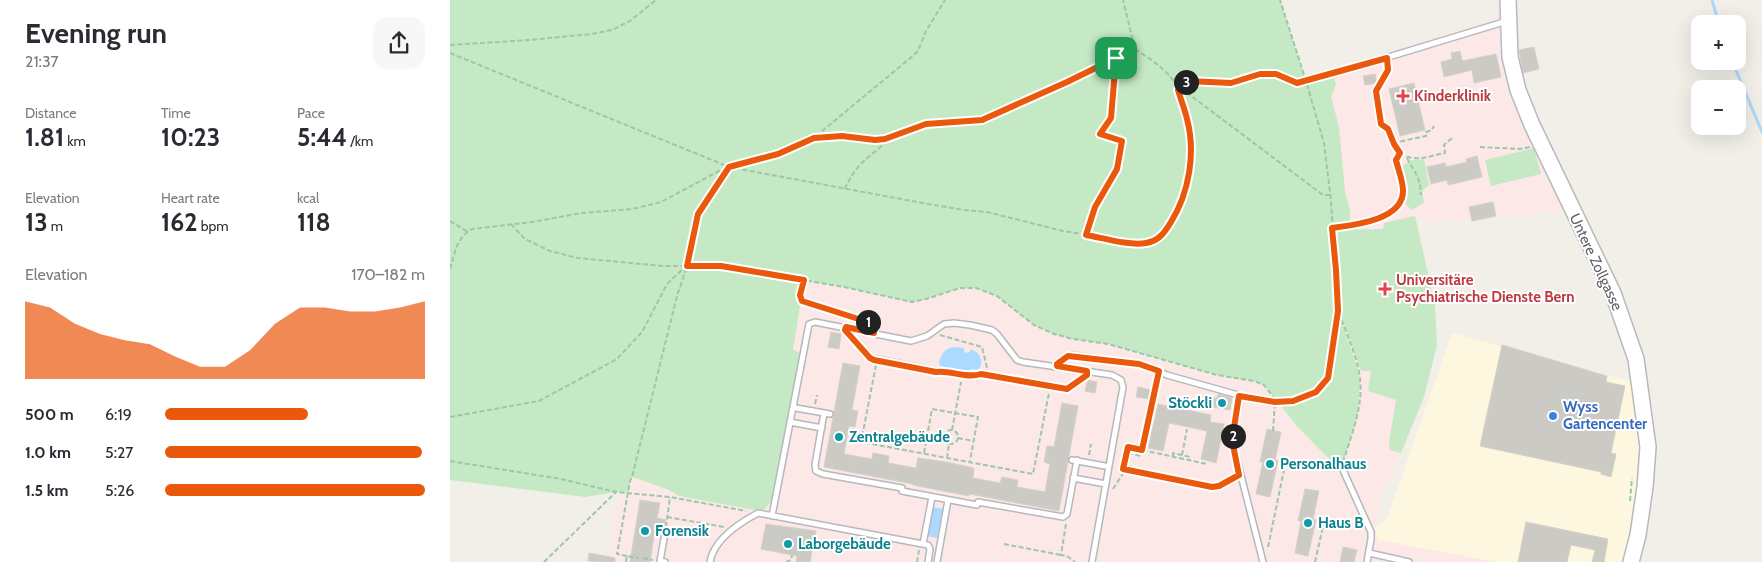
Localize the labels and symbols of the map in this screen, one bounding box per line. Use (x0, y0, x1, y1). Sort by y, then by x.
pin (1095, 37, 1137, 79)
pin: 3 (1174, 70, 1198, 94)
place label: Kinderklinik (1414, 87, 1492, 105)
marker: Kinderklinik (1396, 89, 1410, 103)
street label: Untere Zollgasse (1566, 211, 1626, 314)
place label: Universitäre Psychiatrische Dienste Bern (1396, 271, 1575, 306)
marker: Universitäre Psychiatrische Dienste Bern (1378, 282, 1392, 296)
pin: 1 (856, 310, 880, 334)
place label: Stöckli (1168, 394, 1212, 412)
marker: Stöckli (1216, 397, 1228, 409)
place label: Wyss Gartencenter (1563, 398, 1647, 433)
marker: Wyss Gartencenter (1547, 410, 1559, 422)
pin: 2 (1220, 424, 1246, 448)
place label: Zentralgebäude (849, 428, 950, 446)
marker: Zentralgebäude (833, 431, 845, 443)
place label: Personalhaus (1280, 455, 1366, 473)
marker: Personalhaus (1264, 458, 1276, 470)
place label: Haus B (1318, 514, 1364, 532)
marker: Haus B (1302, 517, 1314, 529)
place label: Forensik (655, 522, 710, 540)
marker: Forensik (639, 525, 651, 537)
place label: Laborgebäude (798, 535, 891, 553)
marker: Laborgebäude (782, 538, 794, 550)

